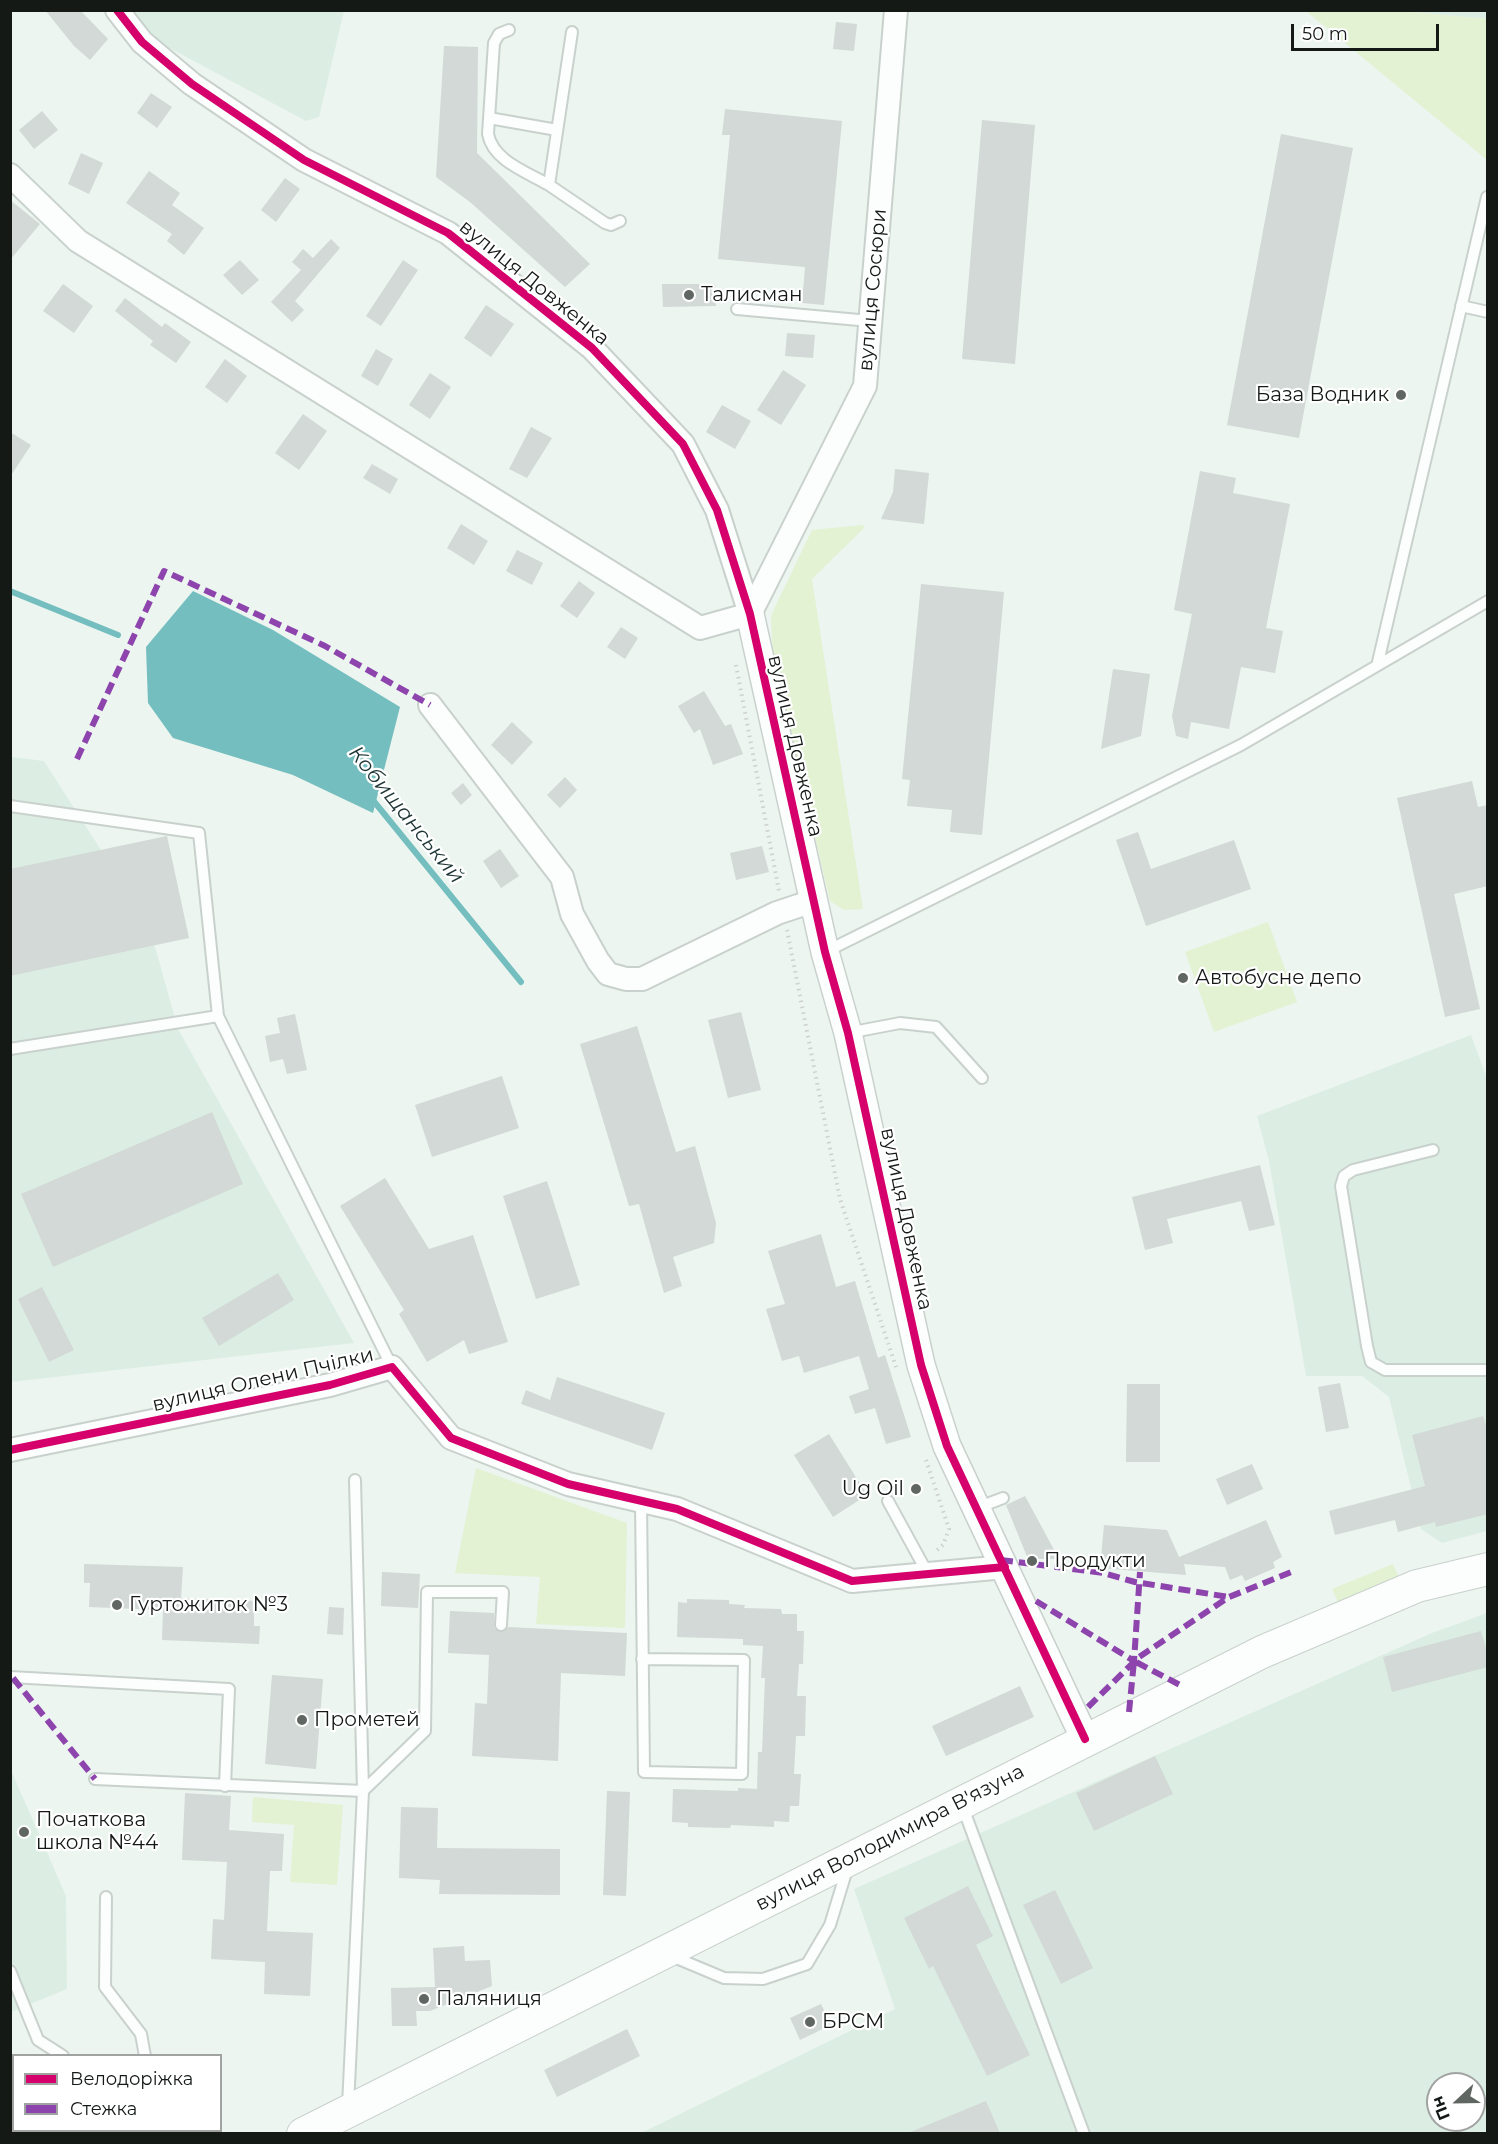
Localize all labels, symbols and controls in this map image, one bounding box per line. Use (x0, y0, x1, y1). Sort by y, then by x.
scale bar (1294, 12, 1442, 50)
text: 50 m (1302, 23, 1348, 45)
street label: вулиця Сосюри (854, 208, 892, 372)
street label: вулиця Довженка (454, 215, 614, 351)
place label: Талисман (701, 283, 802, 307)
marker: Талисман (682, 288, 696, 302)
place label: База Водник (1256, 383, 1389, 407)
marker: База Водник (1394, 388, 1408, 402)
street label: вулиця Довженка (762, 653, 828, 839)
water label: Кобищанський (343, 741, 469, 889)
place label: Автобусне депо (1195, 966, 1361, 990)
marker: Автобусне депо (1176, 971, 1190, 985)
street label: вулиця Довженка (875, 1126, 937, 1312)
street label: вулиця Олени Пчілки (150, 1343, 376, 1417)
place label: Ug Oil (842, 1477, 904, 1501)
marker: Ug Oil (909, 1482, 923, 1496)
place label: Продукти (1044, 1549, 1146, 1573)
marker: Продукти (1025, 1554, 1039, 1568)
place label: Гуртожиток №3 (129, 1593, 288, 1617)
marker: Гуртожиток №3 (110, 1598, 124, 1612)
place label: Прометей (314, 1708, 420, 1732)
marker: Прометей (295, 1713, 309, 1727)
street label: вулиця Володимира В'язуна (752, 1760, 1028, 1916)
place label: Початкова школа №44 (36, 1808, 158, 1855)
marker: Початкова школа №44 (17, 1825, 31, 1839)
place label: Паляниця (436, 1987, 542, 2011)
marker: Паляниця (417, 1992, 431, 2006)
place label: БРСМ (822, 2010, 884, 2034)
marker: БРСМ (803, 2015, 817, 2029)
legend (12, 2054, 222, 2132)
text: Велодоріжка (70, 2068, 193, 2090)
north arrow (1426, 2072, 1486, 2132)
text: Пн (1427, 2093, 1454, 2123)
text: Стежка (70, 2098, 137, 2120)

